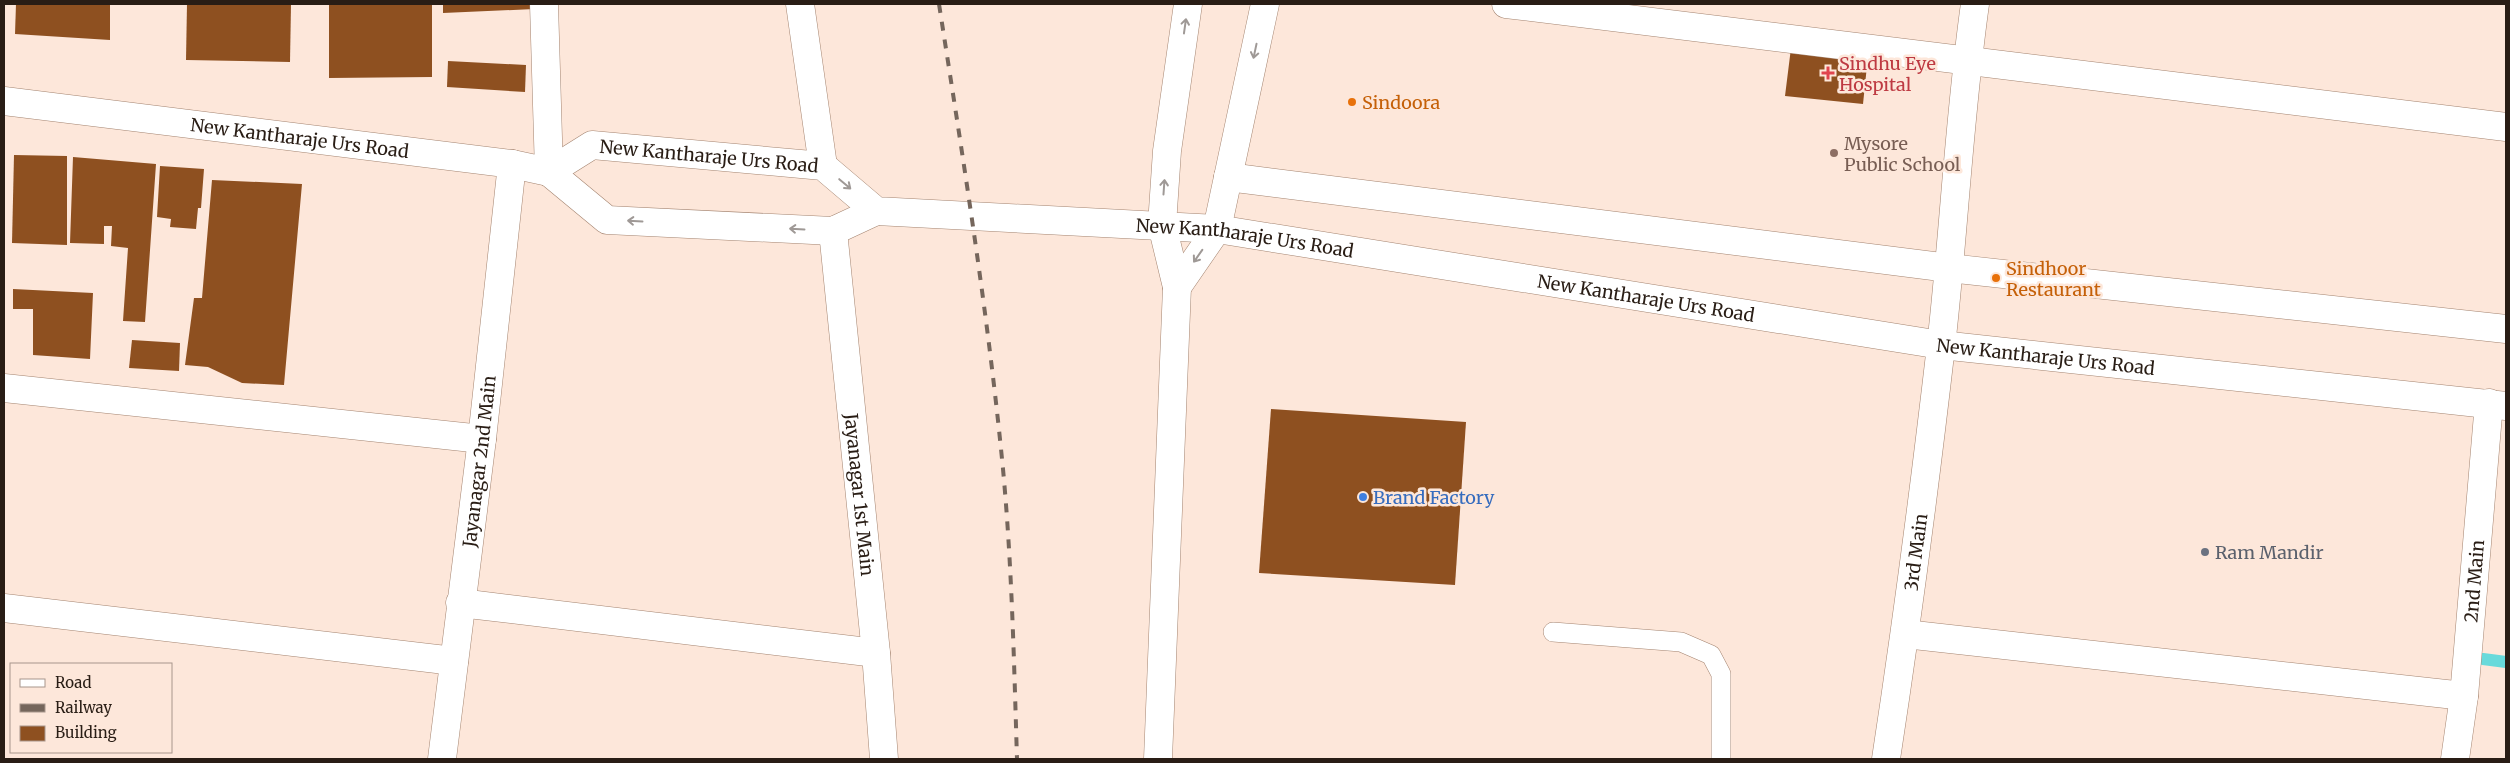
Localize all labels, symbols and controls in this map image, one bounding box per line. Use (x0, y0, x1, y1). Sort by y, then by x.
one-way arrow (1180, 18, 1190, 34)
one-way arrow (1249, 43, 1259, 59)
place label: Sindhu Eye Hospital (1839, 52, 1936, 96)
marker: Sindhu Eye Hospital (1821, 66, 1835, 80)
place label: Sindoora (1362, 91, 1440, 114)
marker: Sindoora (1346, 96, 1358, 108)
street label: New Kantharaje Urs Road (189, 113, 410, 163)
place label: Mysore Public School (1844, 132, 1961, 176)
street label: New Kantharaje Urs Road (599, 134, 820, 177)
marker: Mysore Public School (1828, 147, 1840, 159)
one-way arrow (838, 178, 851, 189)
one-way arrow (1160, 180, 1169, 196)
street label: New Kantharaje Urs Road (1135, 213, 1356, 262)
one-way arrow (627, 217, 643, 226)
one-way arrow (789, 224, 806, 234)
one-way arrow (1193, 249, 1203, 263)
place label: Sindhoor Restaurant (2006, 257, 2101, 301)
street label: New Kantharaje Urs Road (1536, 269, 1756, 327)
marker: Sindhoor Restaurant (1990, 272, 2002, 284)
street label: New Kantharaje Urs Road (1935, 333, 2156, 380)
street label: Jayanagar 2nd Main (457, 374, 500, 550)
street label: Jayanagar 1st Main (840, 411, 880, 577)
place label: Brand Factory (1373, 486, 1495, 509)
marker: Brand Factory (1357, 491, 1369, 503)
street label: 3rd Main (1899, 512, 1932, 592)
street label: 2nd Main (2459, 539, 2489, 623)
place label: Ram Mandir (2215, 541, 2324, 564)
marker: Ram Mandir (2199, 546, 2211, 558)
legend (10, 663, 172, 753)
text: Road (55, 673, 91, 692)
text: Railway (55, 698, 112, 717)
text: Building (55, 723, 117, 742)

